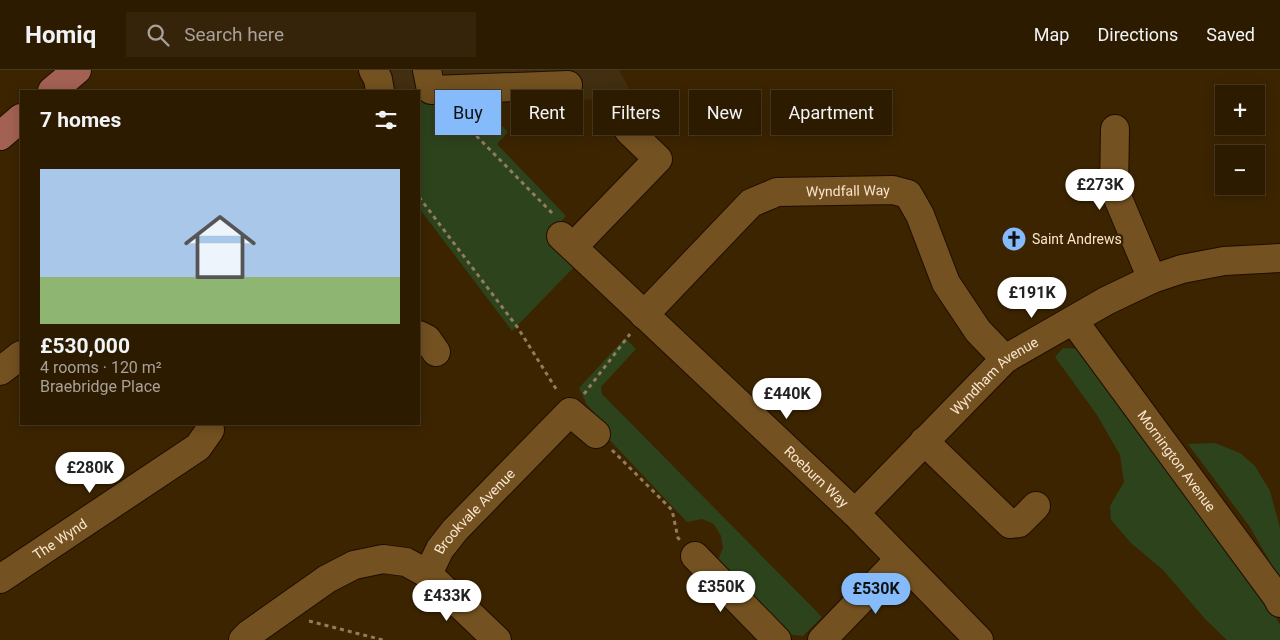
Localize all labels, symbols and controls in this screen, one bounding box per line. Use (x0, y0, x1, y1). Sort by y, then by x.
search box (126, 12, 476, 57)
text: Homiq (25, 21, 96, 49)
icon: search (144, 21, 172, 49)
text: Search here (184, 23, 284, 46)
text: Map (1034, 24, 1069, 45)
text: Directions (1097, 24, 1178, 45)
text: Saved (1206, 24, 1255, 45)
map controls (1215, 85, 1265, 195)
button: + (1215, 85, 1265, 135)
chip: Buy (435, 90, 501, 135)
chip: Rent (511, 90, 583, 135)
chip: Filters (593, 90, 679, 135)
chip: New (689, 90, 761, 135)
chip: Apartment (771, 90, 892, 135)
icon: filters (372, 106, 400, 134)
text: 7 homes (40, 108, 121, 132)
button: − (1215, 145, 1265, 195)
pin: £273K (1065, 168, 1135, 211)
text: £273K (1076, 175, 1124, 194)
street label: Wyndfall Way (806, 182, 890, 199)
icon: home (175, 202, 265, 292)
church icon: Saint Andrews (1001, 226, 1027, 252)
place label: Saint Andrews (1032, 231, 1122, 247)
pin: £191K (997, 276, 1067, 319)
text: £191K (1008, 283, 1056, 302)
text: £530,000 (40, 334, 130, 358)
street label: Wyndham Avenue (947, 334, 1041, 418)
text: 4 rooms · 120 m² (40, 358, 162, 377)
text: Braebridge Place (40, 377, 161, 396)
pin: £440K (752, 378, 822, 420)
text: £440K (763, 384, 811, 403)
street label: Mornington Avenue (1134, 407, 1219, 514)
street label: Roeburn Way (781, 443, 852, 511)
pin: £280K (55, 452, 125, 494)
text: £280K (66, 458, 114, 477)
street label: Brookvale Avenue (431, 465, 518, 556)
street label: The Wynd (30, 515, 90, 563)
pin: £350K (686, 570, 756, 613)
pin: £530K (841, 572, 911, 615)
text: £350K (697, 577, 745, 596)
text: £530K (852, 579, 900, 598)
pin: £433K (412, 580, 482, 622)
text: £433K (423, 586, 471, 605)

